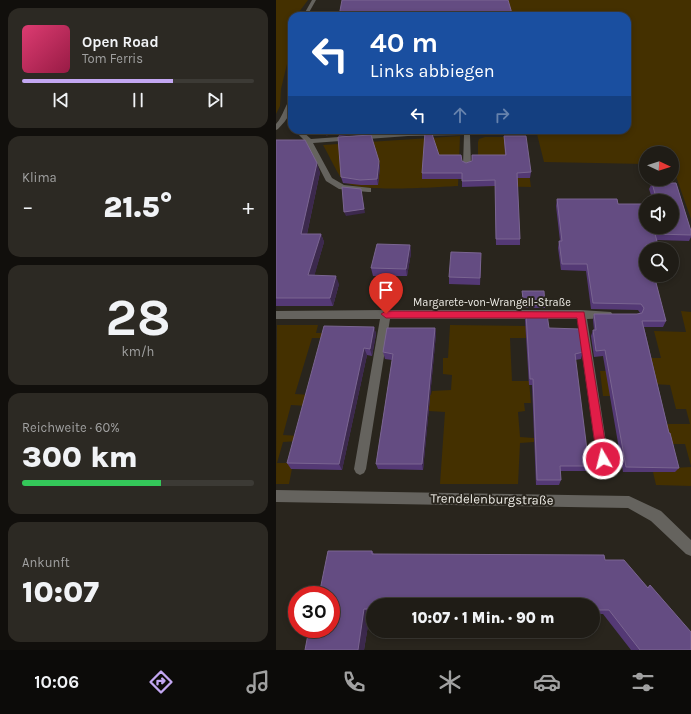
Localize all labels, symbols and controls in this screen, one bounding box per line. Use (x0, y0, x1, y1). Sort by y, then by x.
text: 40 m (370, 26, 438, 59)
icon: left (304, 28, 356, 80)
text: Open Road (82, 33, 159, 51)
text: Tom Ferris (82, 51, 143, 66)
text: Links abbiegen (370, 60, 495, 82)
icon: previous (50, 89, 72, 111)
icon: pause (127, 89, 149, 111)
icon: next (204, 89, 226, 111)
icon: left (407, 104, 429, 126)
icon: ahead (449, 104, 471, 126)
icon: right (491, 104, 513, 126)
north arrow (639, 146, 679, 186)
map controls (639, 146, 679, 282)
text: Klima (22, 170, 57, 185)
text: 21.5° (103, 189, 173, 225)
text: − (22, 194, 34, 220)
text: + (242, 194, 254, 220)
button: sound (639, 194, 679, 234)
button: search (639, 242, 679, 282)
pin (369, 273, 403, 314)
icon: arrive (375, 279, 397, 301)
text: 28 (105, 287, 171, 348)
street label: Margarete-von-Wrangell-Straße (413, 296, 571, 309)
text: km/h (122, 344, 154, 359)
text: Reichweite · 60% (22, 420, 120, 435)
position arrow (582, 438, 624, 480)
text: 300 km (22, 439, 138, 475)
street label: Trendelenburgstraße (430, 490, 554, 508)
text: Ankunft (22, 555, 70, 570)
text: 10:07 (22, 574, 99, 610)
speed limit sign: 30 (288, 586, 340, 638)
text: 10:07 · 1 Min. · 90 m (412, 609, 554, 627)
icon: directions (147, 668, 175, 696)
icon: music (244, 668, 272, 696)
icon: phone (340, 668, 368, 696)
icon: climate (436, 668, 464, 696)
icon: car (533, 668, 561, 696)
icon: filters (629, 668, 657, 696)
text: 10:06 (34, 671, 79, 693)

